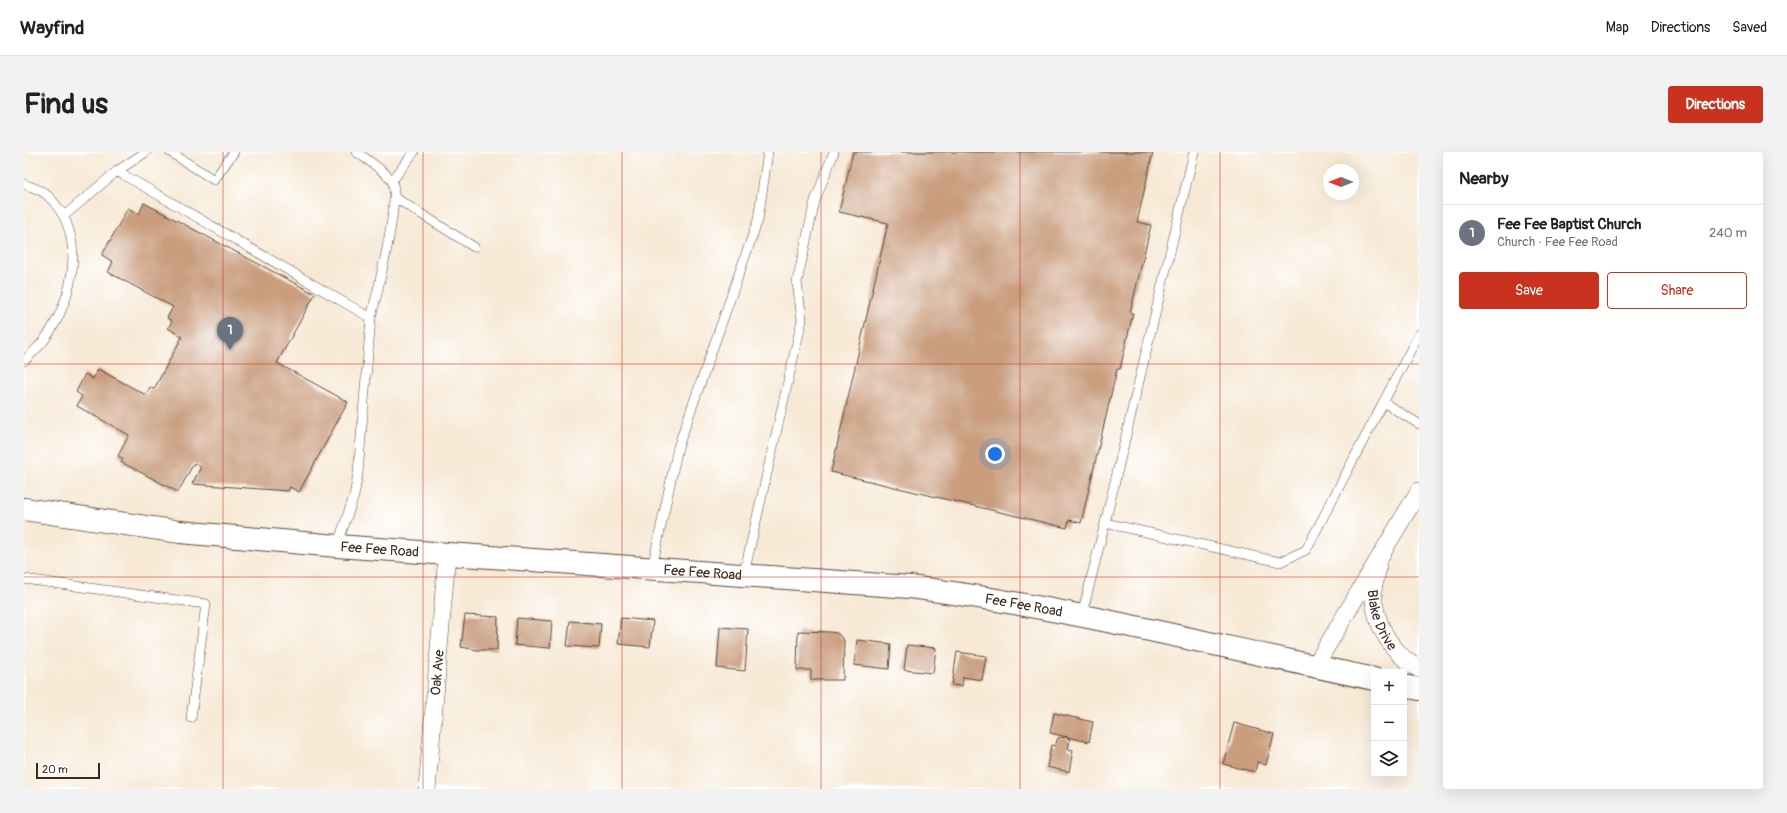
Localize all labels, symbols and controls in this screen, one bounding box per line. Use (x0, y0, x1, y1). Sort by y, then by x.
text: Wayfind (20, 16, 84, 40)
text: Map (1606, 19, 1629, 36)
text: Directions (1651, 19, 1710, 36)
text: Saved (1732, 19, 1767, 36)
button: Directions (1668, 86, 1763, 123)
text: Find us (24, 87, 108, 122)
north arrow (1323, 164, 1359, 200)
text: Nearby (1459, 168, 1508, 189)
text: Fee Fee Baptist Church (1497, 215, 1641, 234)
text: 1 (1469, 225, 1475, 241)
text: 240 m (1709, 225, 1747, 241)
text: Church · Fee Fee Road (1497, 234, 1618, 250)
button: Save (1459, 272, 1599, 309)
button: Share (1607, 272, 1747, 309)
pin: 1 (217, 317, 243, 350)
your location (985, 444, 1005, 464)
street label: Fee Fee Road (340, 538, 420, 561)
street label: Fee Fee Road (663, 561, 743, 584)
street label: Blake Drive (1364, 589, 1401, 654)
street label: Fee Fee Road (984, 590, 1064, 621)
street label: Oak Ave (427, 649, 448, 696)
map controls (1371, 669, 1407, 777)
button: + (1371, 669, 1407, 705)
button: − (1371, 705, 1407, 741)
button: layers (1371, 741, 1407, 777)
scale bar (36, 761, 100, 780)
text: 20 m (42, 763, 68, 776)

